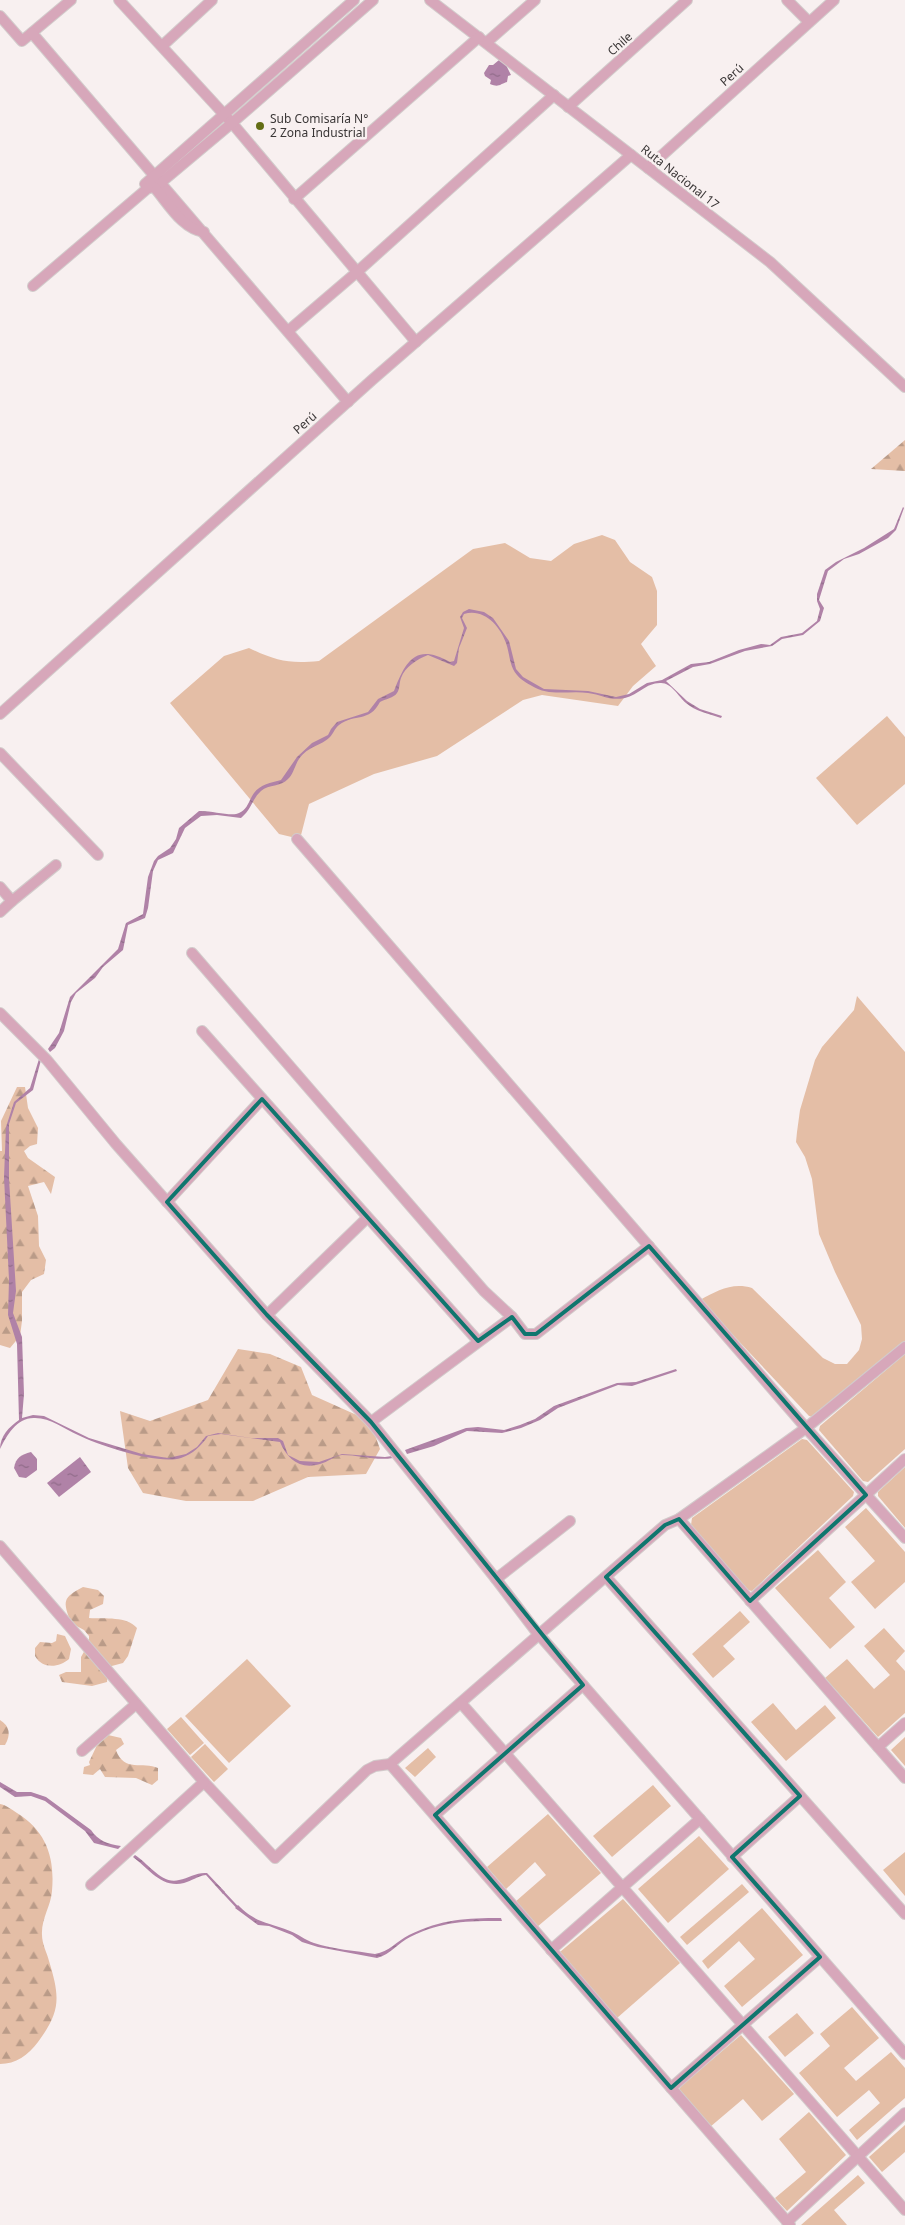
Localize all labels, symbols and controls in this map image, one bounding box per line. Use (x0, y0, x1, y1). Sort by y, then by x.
street label: Chile (604, 28, 636, 59)
street label: Perú (716, 59, 747, 90)
place label: Sub Comisaría N° 2 Zona Industrial (270, 110, 368, 141)
marker: Sub Comisaría N° 2 Zona Industrial (254, 120, 266, 132)
street label: Ruta Nacional 17 (638, 141, 723, 213)
street label: Perú (289, 408, 320, 438)

